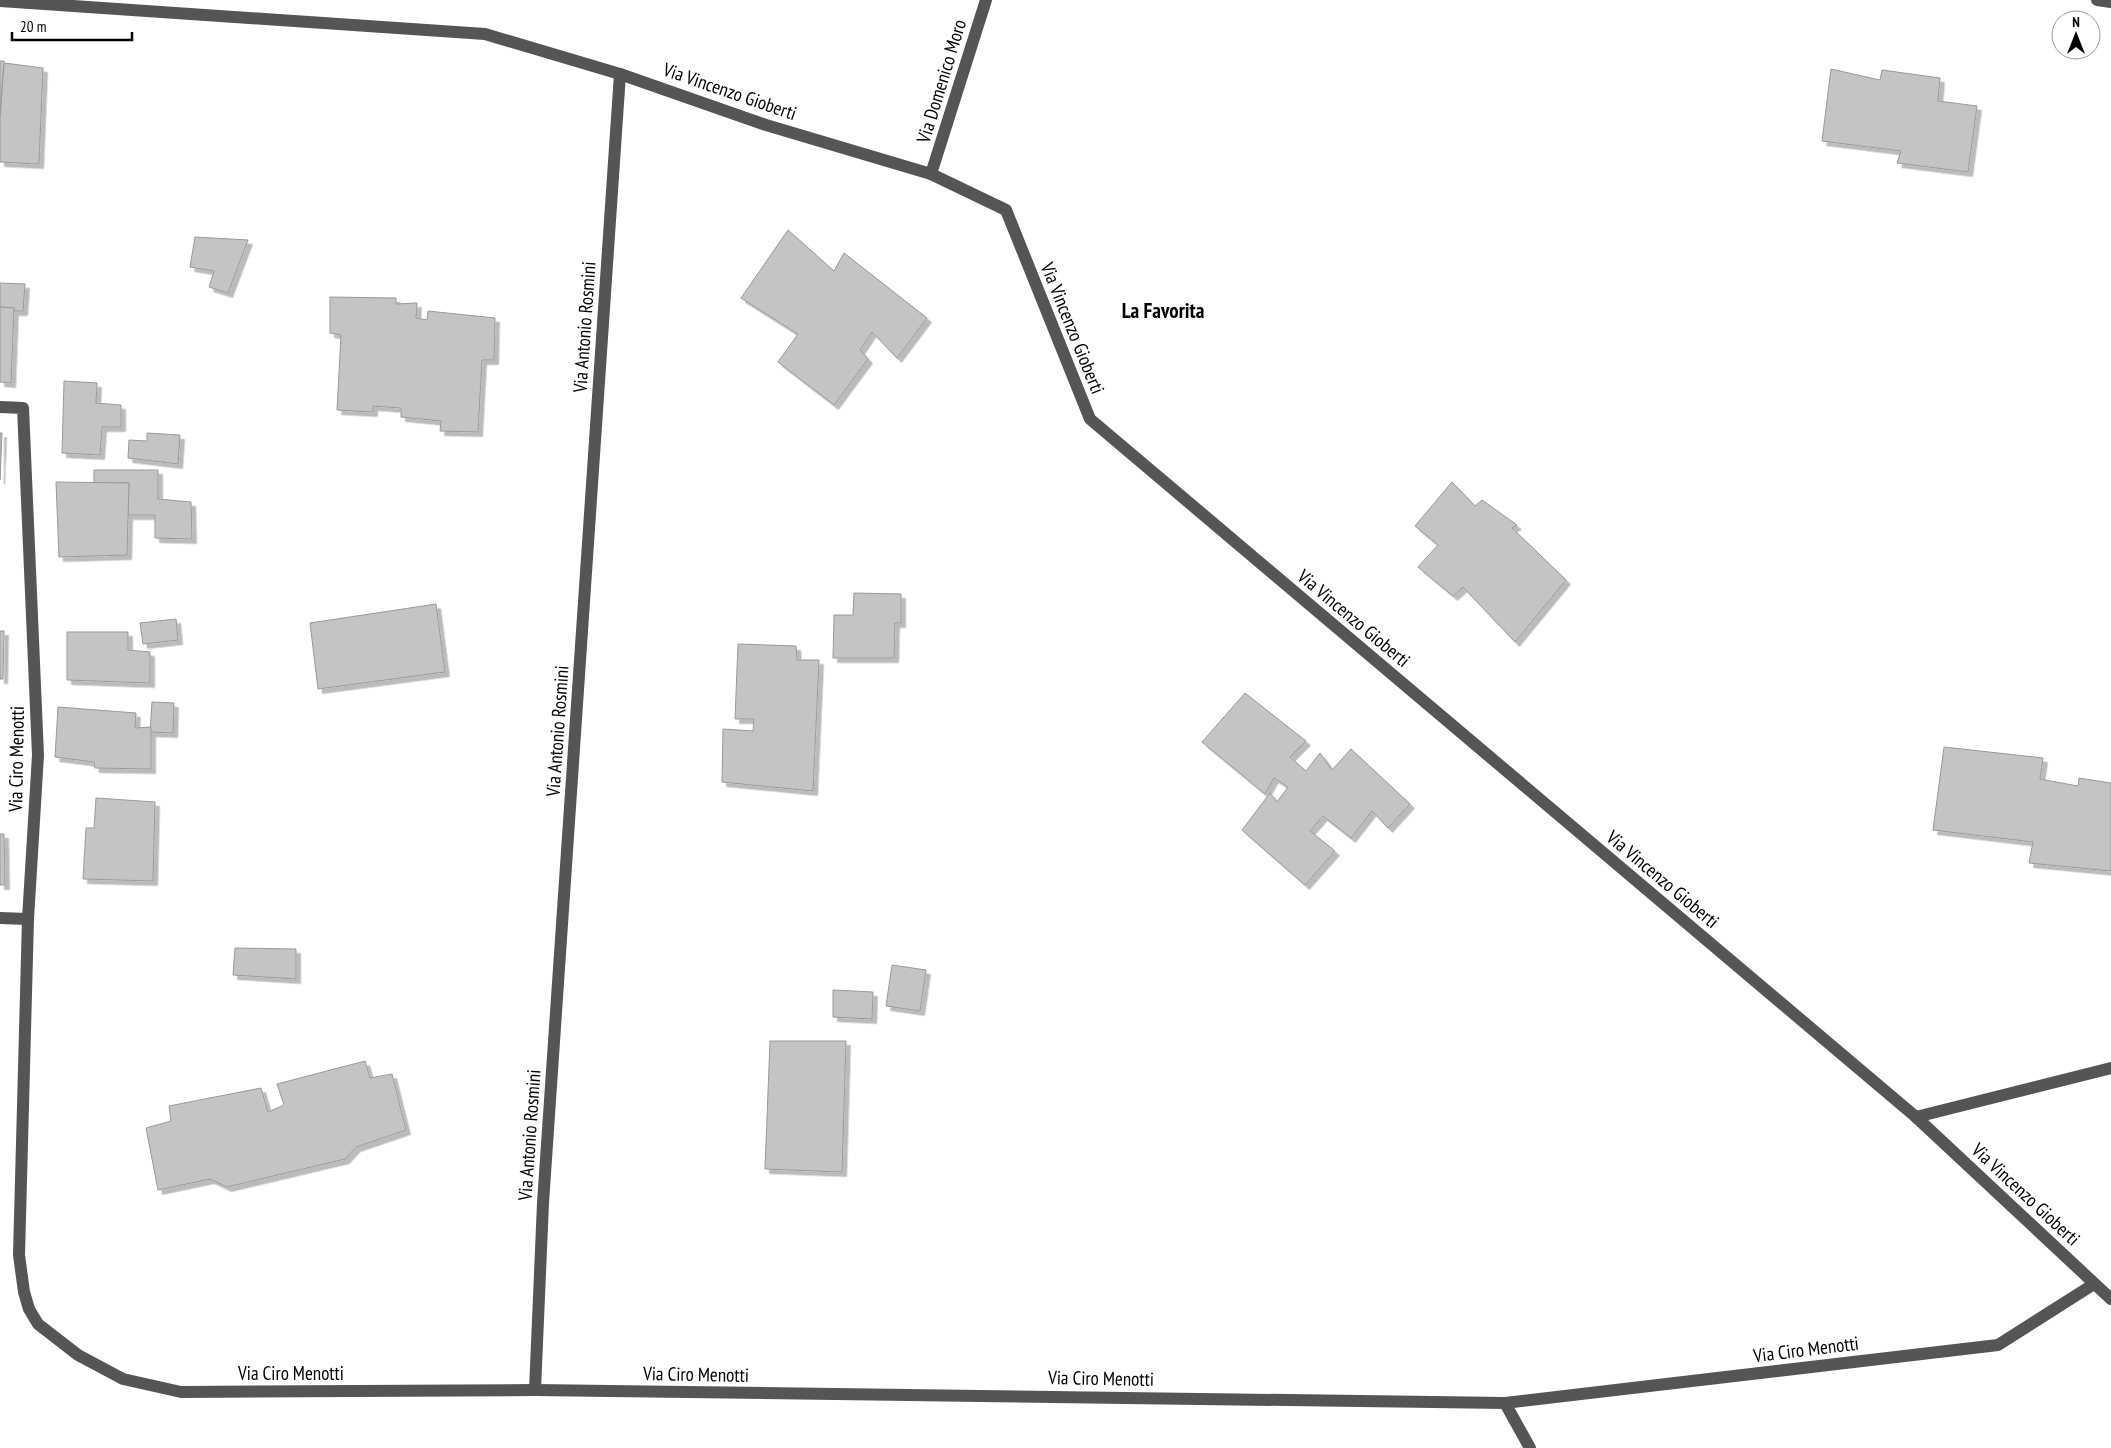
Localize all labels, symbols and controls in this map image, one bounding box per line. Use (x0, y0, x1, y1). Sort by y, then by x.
scale bar (12, 10, 132, 42)
north arrow (2051, 10, 2101, 60)
text: N (2072, 13, 2080, 31)
street label: Via Domenico Moro (911, 16, 971, 147)
text: 20 m (20, 17, 46, 36)
street label: Via Vincenzo Gioberti (659, 57, 800, 125)
street label: Via Vincenzo Gioberti (1035, 258, 1110, 397)
street label: Via Antonio Rosmini (567, 261, 601, 394)
district label: La Favorita (1122, 297, 1205, 324)
street label: Via Vincenzo Gioberti (1292, 563, 1415, 672)
street label: Via Antonio Rosmini (540, 665, 574, 798)
street label: Via Ciro Menotti (3, 706, 29, 813)
street label: Via Vincenzo Gioberti (1601, 824, 1724, 933)
street label: Via Antonio Rosmini (512, 1069, 546, 1202)
street label: Via Vincenzo Gioberti (1966, 1137, 2085, 1250)
street label: Via Ciro Menotti (1751, 1331, 1860, 1367)
street label: Via Ciro Menotti (237, 1361, 344, 1385)
street label: Via Ciro Menotti (642, 1361, 749, 1387)
street label: Via Ciro Menotti (1047, 1365, 1154, 1391)

